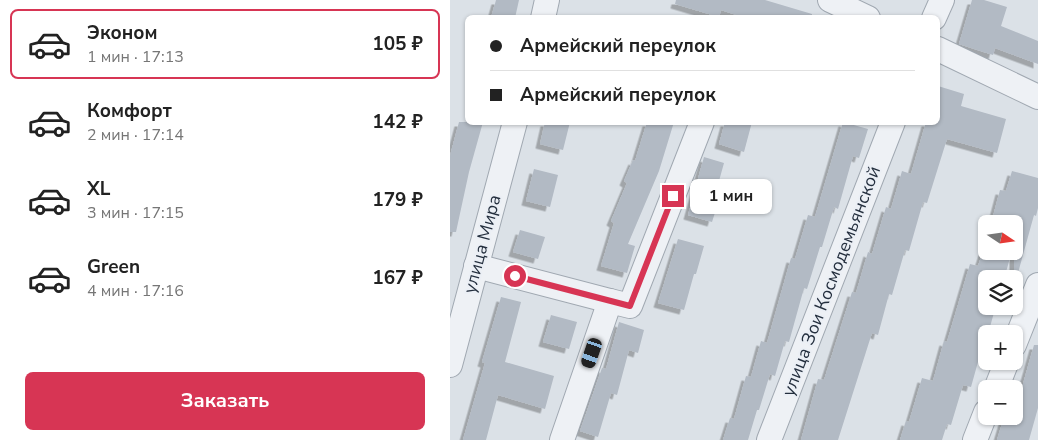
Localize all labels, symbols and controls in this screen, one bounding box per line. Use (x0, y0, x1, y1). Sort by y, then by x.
text: Эконом (87, 20, 158, 46)
icon: car (27, 22, 72, 67)
text: 105 ₽ (372, 31, 423, 57)
text: Армейский переулок (520, 33, 716, 59)
text: 1 мин · 17:13 (87, 46, 184, 68)
text: Армейский переулок (520, 82, 716, 108)
text: Комфорт (87, 98, 172, 124)
icon: car (27, 100, 72, 145)
text: 142 ₽ (372, 109, 423, 135)
text: 2 мин · 17:14 (87, 124, 184, 146)
street label: улица Зои Космодемьянской (776, 162, 886, 400)
text: XL (87, 176, 110, 202)
icon: car (27, 178, 72, 223)
callout: 1 мин (690, 178, 773, 214)
route end (662, 185, 684, 207)
text: 1 мин (709, 185, 753, 207)
text: 179 ₽ (372, 187, 423, 213)
street label: улица Мира (457, 192, 507, 296)
text: 3 мин · 17:15 (87, 202, 184, 224)
north arrow (978, 215, 1022, 260)
map controls (978, 215, 1023, 425)
text: Green (87, 254, 140, 280)
icon: car (27, 256, 72, 301)
text: 167 ₽ (372, 265, 423, 291)
route start (504, 265, 526, 287)
button: layers (978, 270, 1023, 315)
text: 4 мин · 17:16 (87, 280, 184, 302)
button: + (978, 325, 1023, 370)
car (580, 336, 603, 370)
button: Заказать (25, 372, 425, 430)
button: − (978, 380, 1023, 425)

